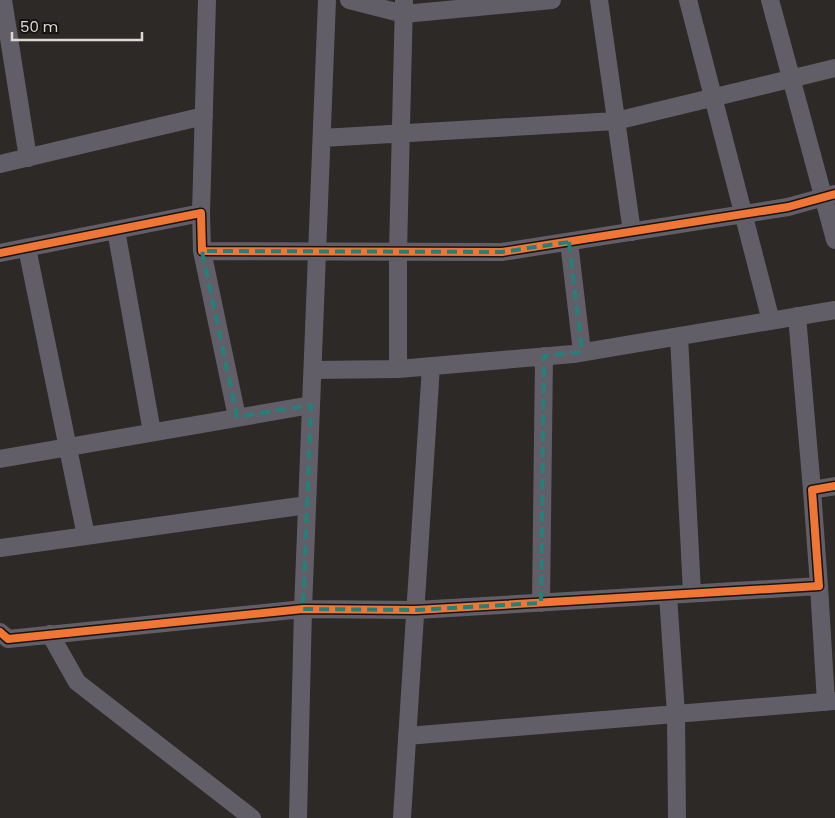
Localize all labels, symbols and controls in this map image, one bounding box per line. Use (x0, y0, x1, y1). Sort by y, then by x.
scale bar (12, 10, 142, 42)
text: 50 m (20, 16, 58, 37)

